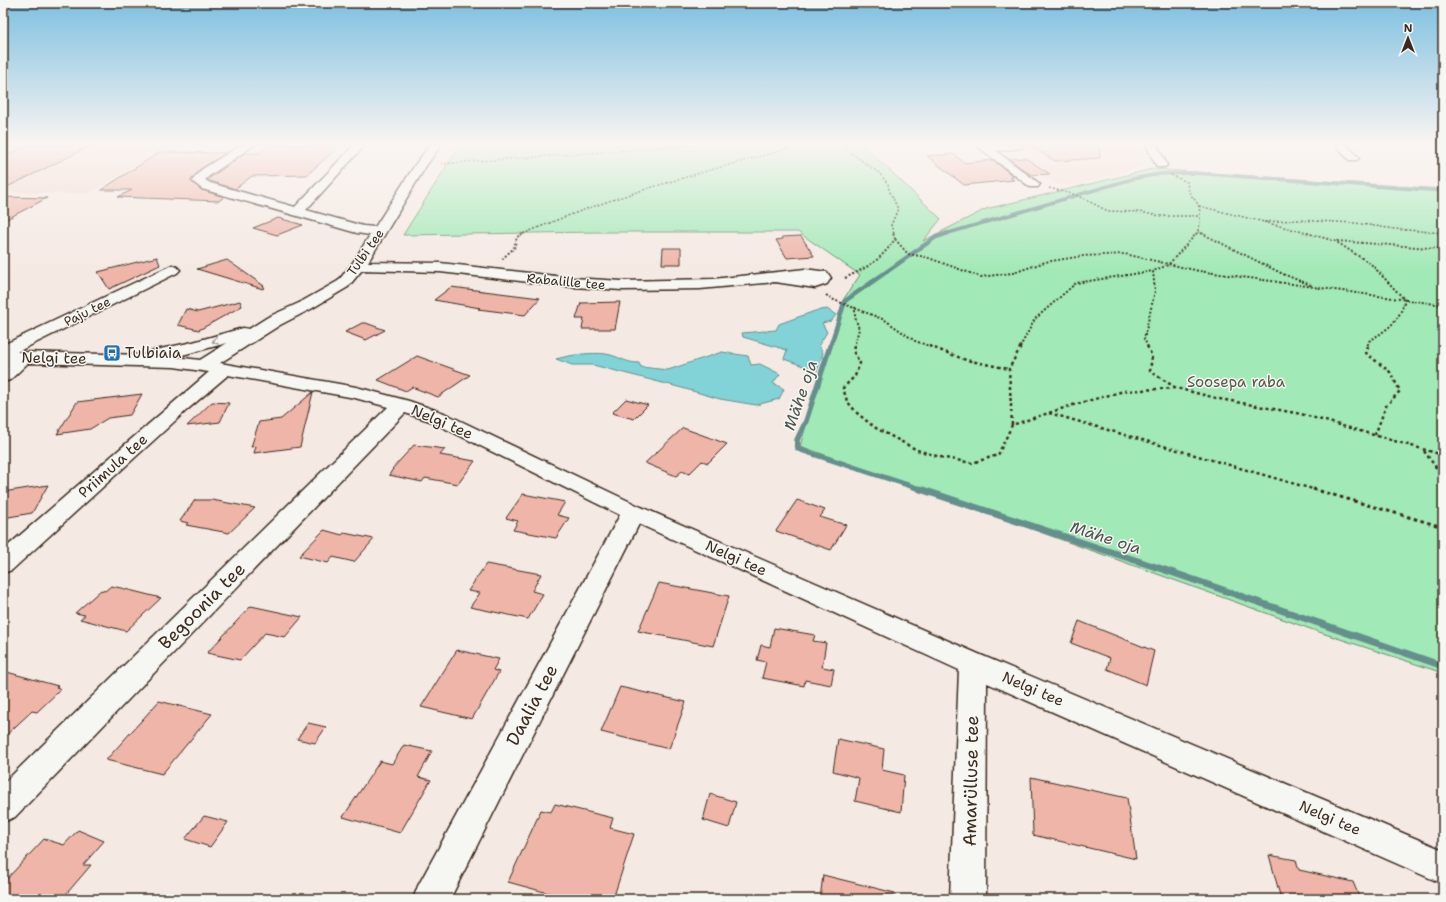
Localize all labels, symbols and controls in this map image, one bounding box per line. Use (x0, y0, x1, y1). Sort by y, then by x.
north arrow (1388, 18, 1428, 58)
text: N (1404, 21, 1413, 36)
street label: Tulbi tee (343, 225, 388, 279)
street label: Rabalille tee (526, 270, 606, 293)
street label: Paju tee (61, 293, 113, 330)
one-way arrow (212, 336, 219, 345)
bus stop icon: Tulbiaia (102, 343, 122, 363)
place label: Tulbiaia (125, 343, 182, 363)
street label: Nelgi tee (21, 347, 87, 369)
water label: Mähe oja (779, 357, 822, 433)
park label: Soosepa raba (1187, 372, 1286, 392)
street label: Nelgi tee (408, 400, 476, 444)
street label: Priimula tee (74, 430, 152, 502)
water label: Mähe oja (1068, 516, 1144, 559)
street label: Nelgi tee (702, 536, 770, 580)
street label: Begoonia tee (153, 557, 251, 655)
street label: Daalia tee (501, 660, 563, 750)
street label: Nelgi tee (999, 667, 1067, 711)
street label: Amarülluse tee (958, 715, 984, 847)
street label: Nelgi tee (1296, 796, 1364, 840)

